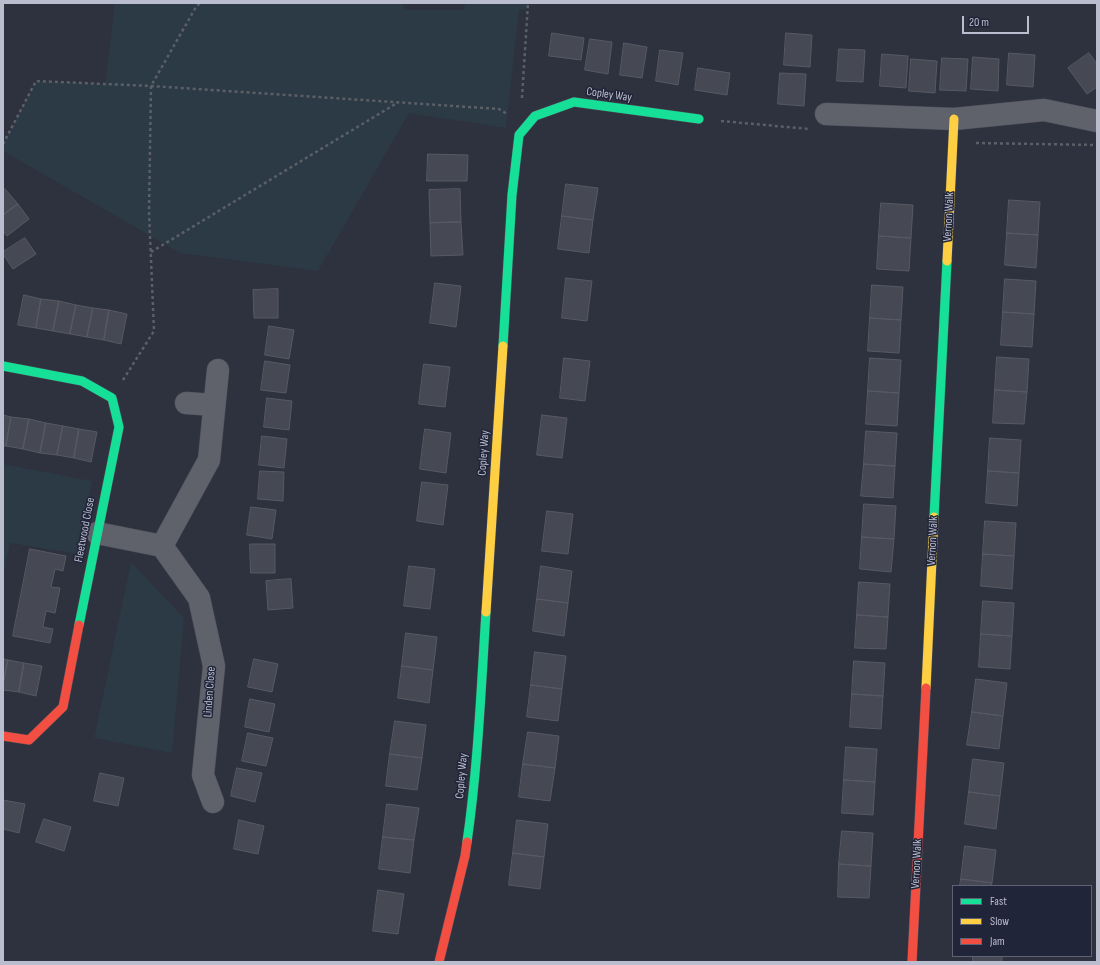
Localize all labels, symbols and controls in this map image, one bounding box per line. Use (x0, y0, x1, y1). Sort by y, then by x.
scale bar (964, 8, 1031, 34)
text: 20 m (969, 15, 989, 30)
street label: Copley Way (585, 85, 633, 105)
street label: Vernon Walk (941, 192, 957, 242)
street label: Copley Way (475, 430, 493, 476)
street label: Fleetwood Close (72, 496, 98, 564)
street label: Vernon Walk (925, 516, 941, 566)
street label: Linden Close (201, 666, 219, 718)
street label: Copley Way (453, 753, 471, 799)
street label: Vernon Walk (909, 839, 925, 889)
legend (952, 885, 1092, 957)
text: Fast (990, 894, 1007, 909)
text: Slow (990, 914, 1009, 929)
text: Jam (990, 934, 1005, 949)

